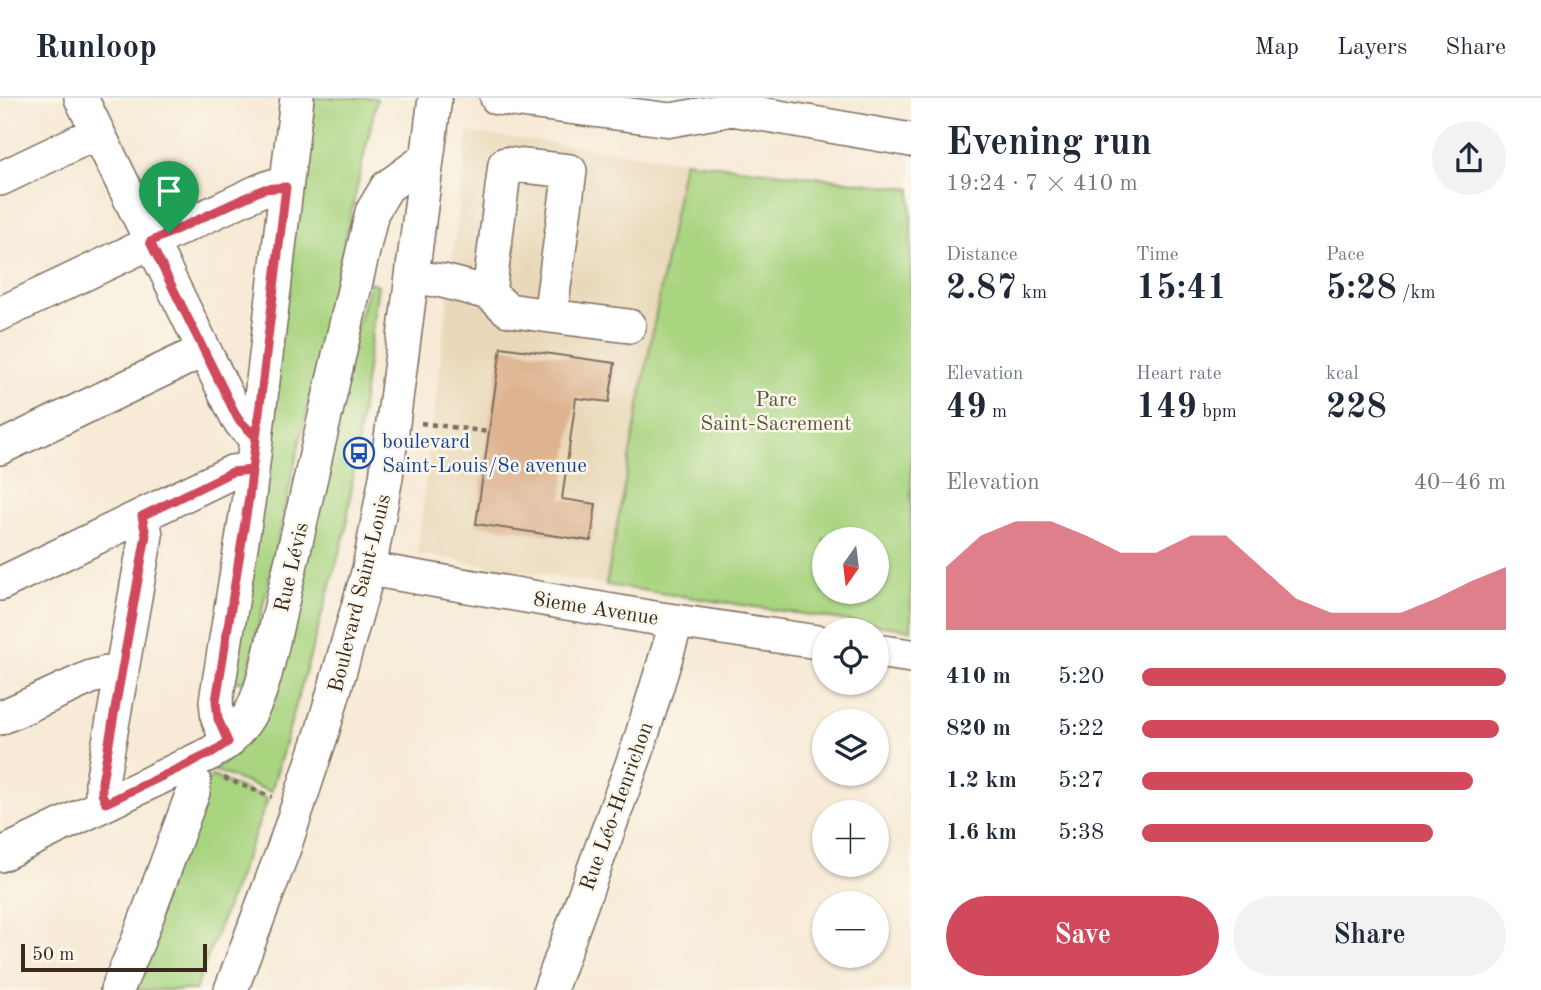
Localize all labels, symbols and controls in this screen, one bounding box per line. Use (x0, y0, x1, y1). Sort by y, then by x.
text: Runloop (35, 32, 157, 65)
text: Map (1255, 36, 1299, 60)
text: Layers (1337, 36, 1407, 60)
text: Share (1445, 36, 1506, 60)
button: share (1432, 121, 1506, 195)
text: Evening run (946, 125, 1152, 163)
pin (139, 161, 199, 233)
icon: arrive (150, 172, 188, 210)
text: 19:24 · 7 × 410 m (946, 172, 1138, 195)
text: Distance (946, 246, 1018, 265)
text: Time (1136, 246, 1179, 265)
text: Pace (1326, 246, 1365, 265)
text: 2.87 (946, 271, 1017, 306)
text: 15:41 (1136, 271, 1227, 306)
text: 5:28 (1326, 271, 1397, 306)
text: km (1017, 284, 1047, 303)
text: /km (1397, 284, 1436, 303)
text: Elevation (946, 365, 1023, 384)
text: Heart rate (1136, 365, 1221, 384)
text: kcal (1326, 365, 1359, 384)
park label: Parc Saint-Sacrement (700, 390, 852, 435)
text: 49 (946, 390, 987, 425)
text: 149 (1136, 390, 1197, 425)
text: 228 (1326, 390, 1387, 425)
text: m (987, 403, 1007, 422)
text: bpm (1197, 403, 1237, 422)
place label: boulevard Saint-Louis/8e avenue (382, 432, 587, 477)
bus stop icon: boulevard Saint-Louis/8e avenue (342, 436, 376, 470)
text: Elevation (946, 471, 1040, 494)
text: 40–46 m (1414, 471, 1506, 494)
street label: Boulevard Saint-Louis (326, 492, 395, 695)
street label: Rue Lévis (272, 520, 313, 614)
north arrow (812, 527, 889, 604)
map controls (812, 527, 889, 968)
street label: 8ieme Avenue (532, 589, 660, 630)
button: locate (812, 618, 889, 695)
text: 410 m (946, 665, 1011, 688)
text: 5:20 (1058, 665, 1104, 688)
button: layers (812, 709, 889, 786)
text: 820 m (946, 717, 1011, 740)
text: 5:22 (1058, 717, 1104, 740)
street label: Rue Léo-Henrichon (577, 719, 658, 894)
text: 1.2 km (946, 769, 1017, 792)
text: 5:27 (1058, 769, 1104, 792)
button: + (812, 800, 889, 877)
text: 1.6 km (946, 821, 1017, 844)
text: 5:38 (1058, 821, 1104, 844)
button: − (812, 891, 889, 968)
button: Save (946, 896, 1219, 976)
button: Share (1233, 896, 1506, 976)
scale bar (21, 941, 206, 973)
text: 50 m (32, 946, 74, 965)

